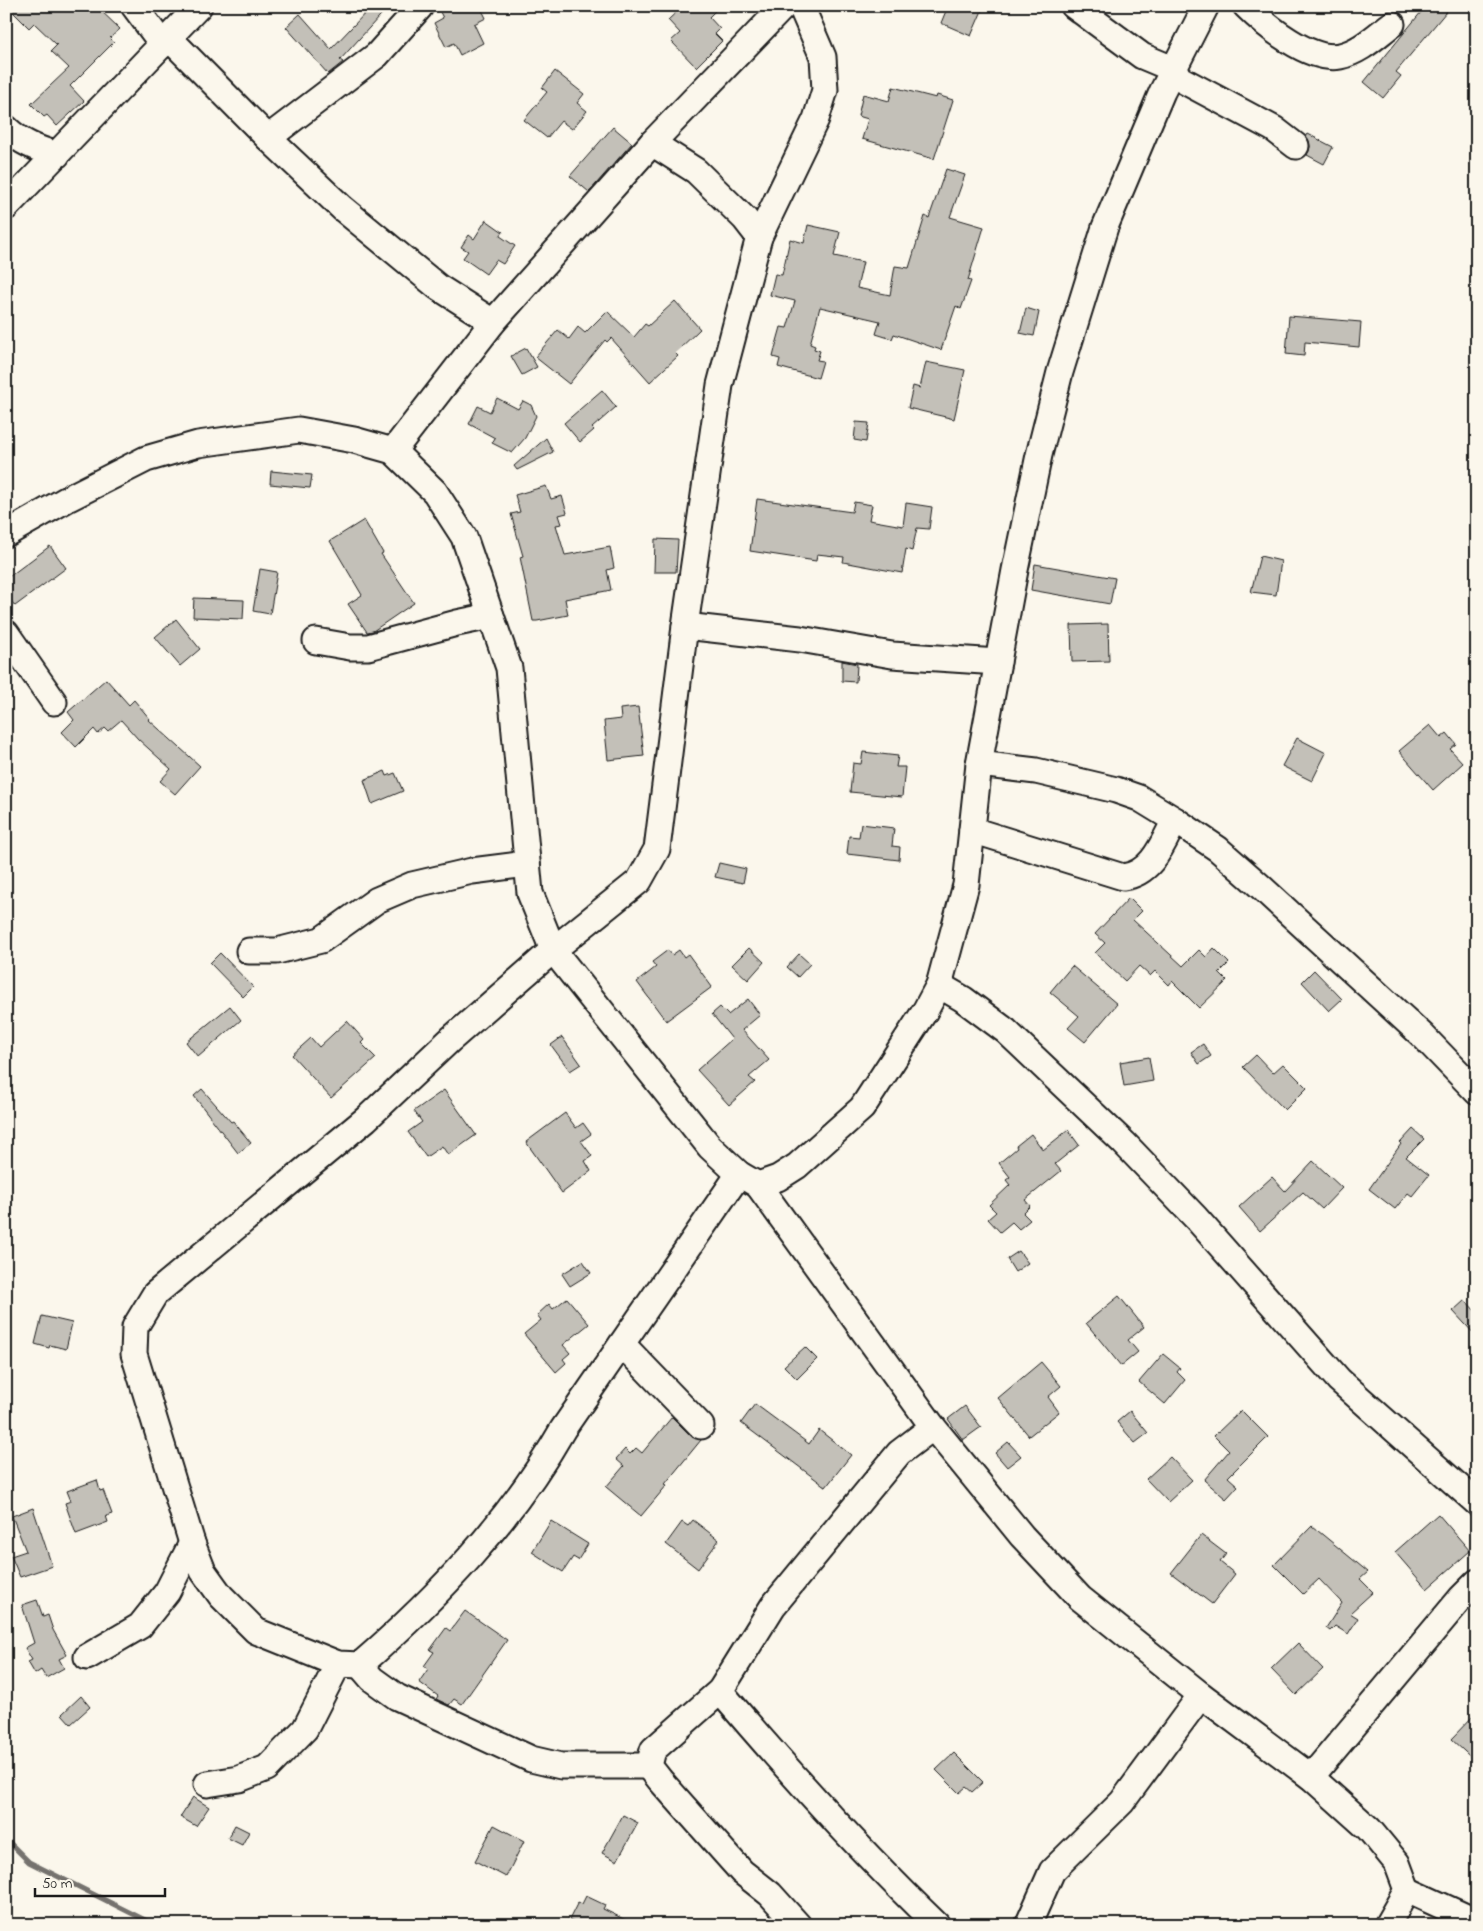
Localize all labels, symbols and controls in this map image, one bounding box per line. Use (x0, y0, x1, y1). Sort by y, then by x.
scale bar (35, 1866, 165, 1898)
text: 50 m (42, 1873, 73, 1895)

